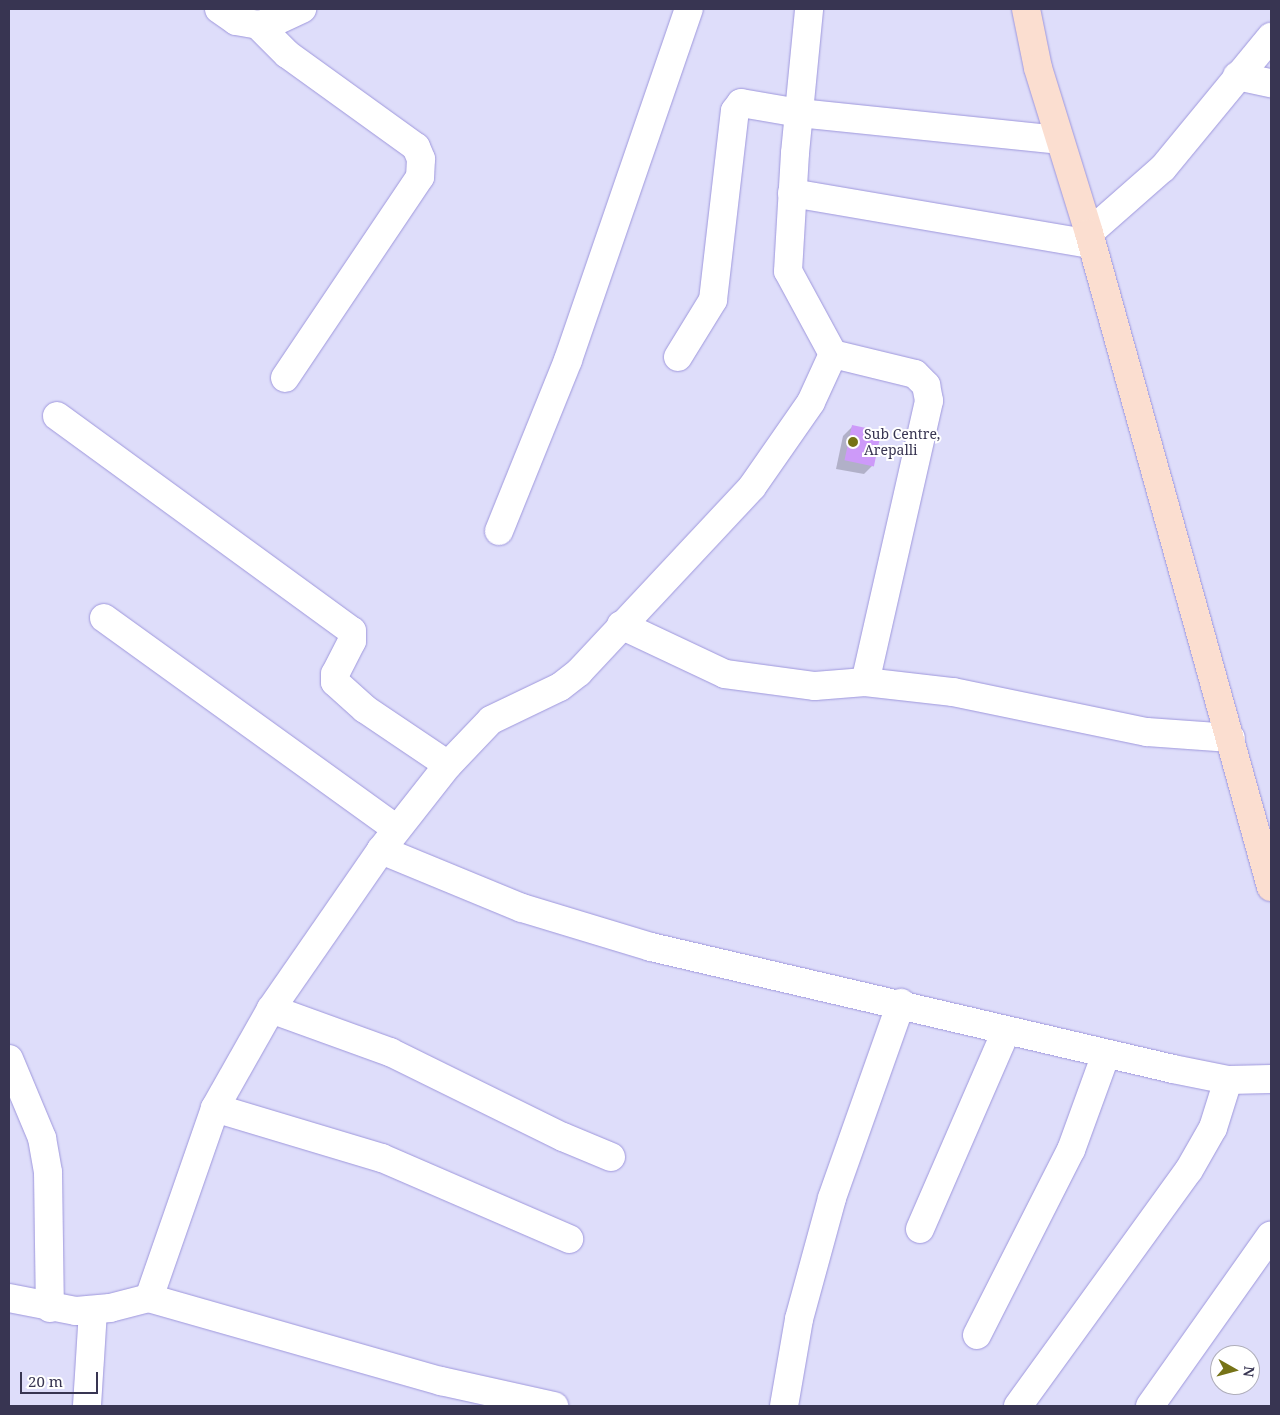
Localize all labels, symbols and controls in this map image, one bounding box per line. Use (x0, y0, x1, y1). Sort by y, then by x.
place label: Sub Centre, Arepalli (864, 426, 940, 458)
marker: Sub Centre, Arepalli (846, 435, 860, 449)
north arrow (1210, 1345, 1260, 1395)
scale bar (22, 1362, 100, 1394)
text: N (1239, 1365, 1259, 1378)
text: 20 m (28, 1371, 63, 1391)

